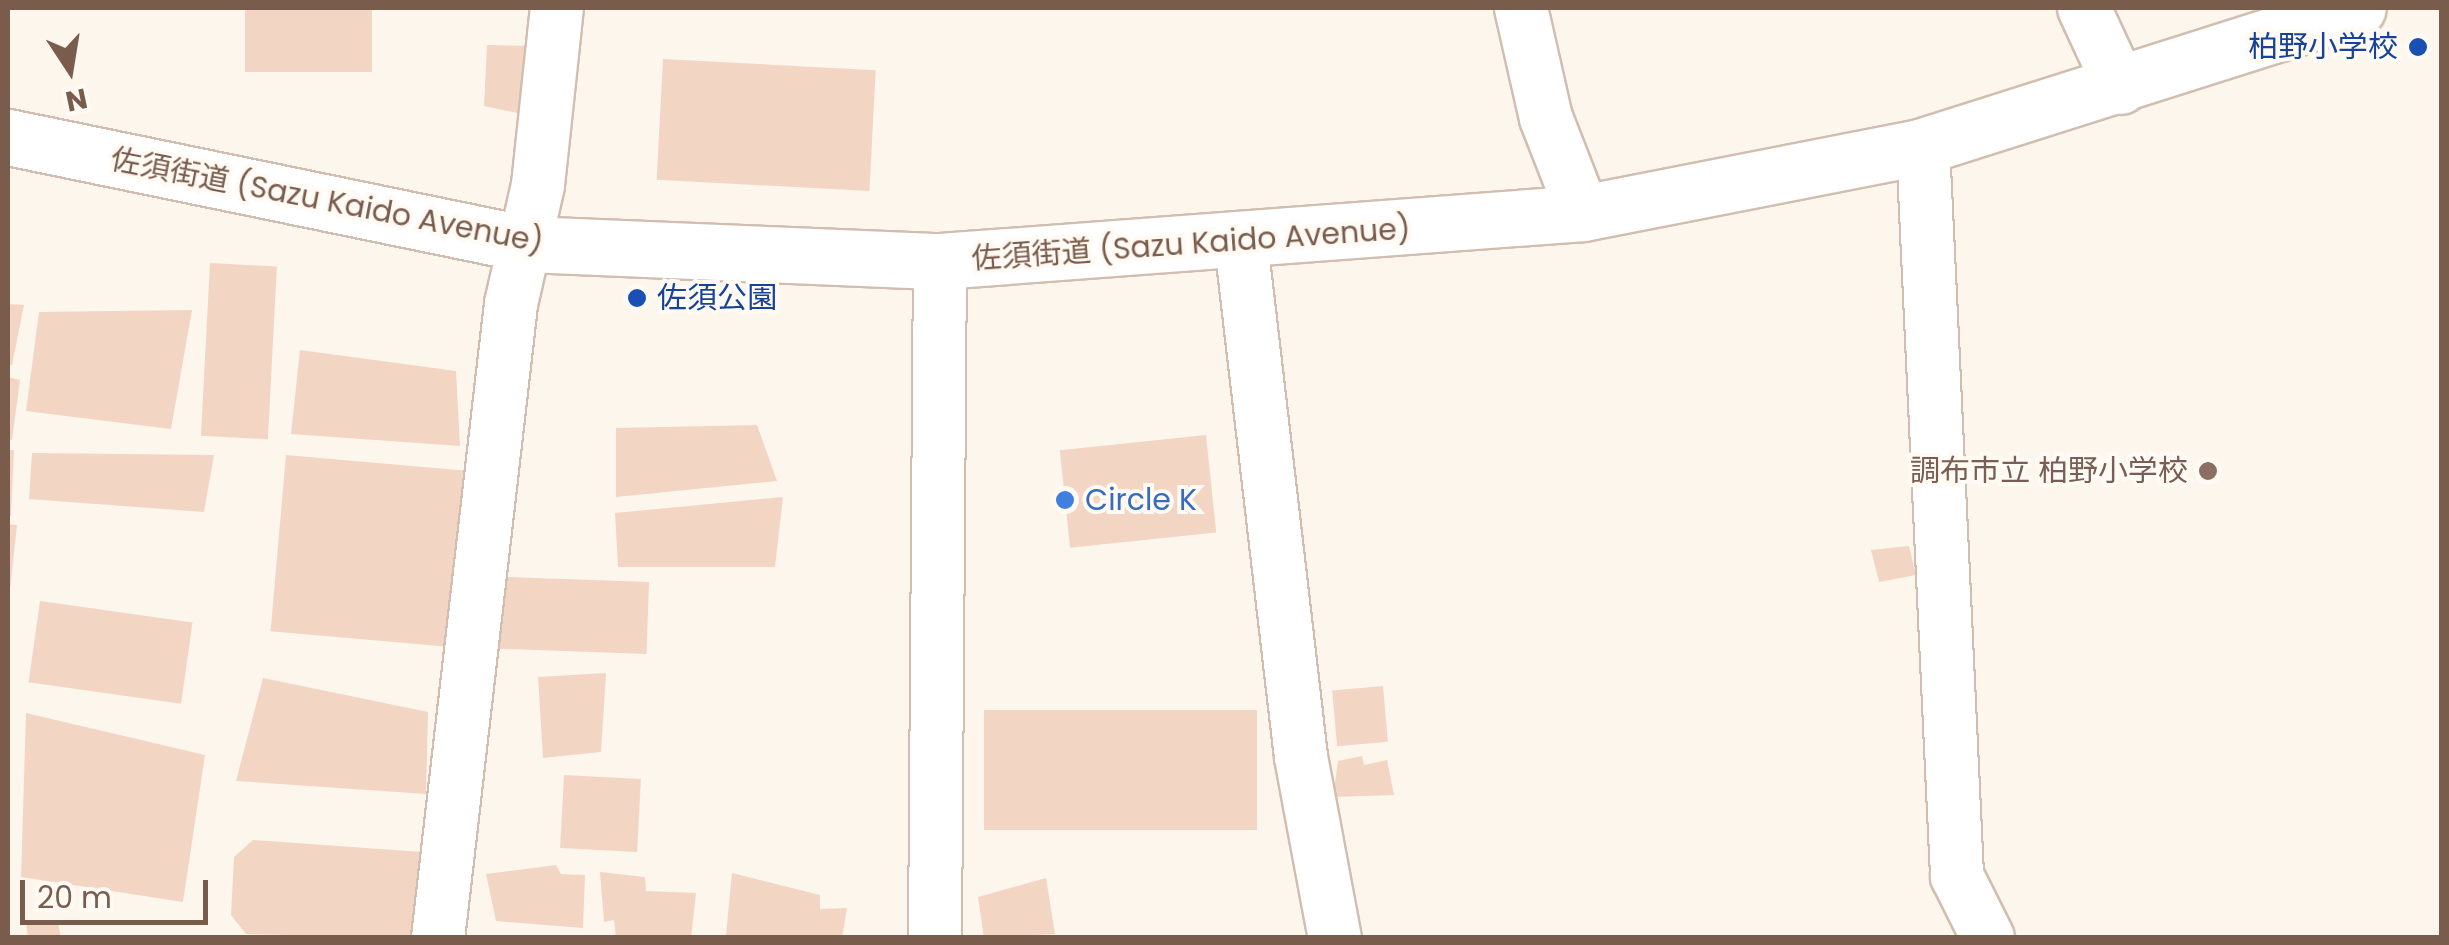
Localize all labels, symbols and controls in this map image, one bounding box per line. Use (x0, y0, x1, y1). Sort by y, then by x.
north arrow (20, 20, 120, 120)
place label: 柏野小学校 (2248, 29, 2398, 65)
marker: 柏野小学校 (2407, 36, 2429, 58)
text: N (62, 79, 91, 121)
street label: 佐須街道 (Sazu Kaido Avenue) (108, 141, 546, 261)
street label: 佐須街道 (Sazu Kaido Avenue) (970, 211, 1412, 277)
place label: 佐須公園 (657, 280, 777, 316)
marker: 佐須公園 (626, 287, 648, 309)
place label: 調布市立 柏野小学校 (1910, 453, 2188, 489)
marker: 調布市立 柏野小学校 (2197, 460, 2219, 482)
place label: Circle K (1085, 482, 1197, 518)
marker: Circle K (1054, 489, 1076, 511)
scale bar (25, 860, 212, 922)
text: 20 m (37, 876, 112, 919)

